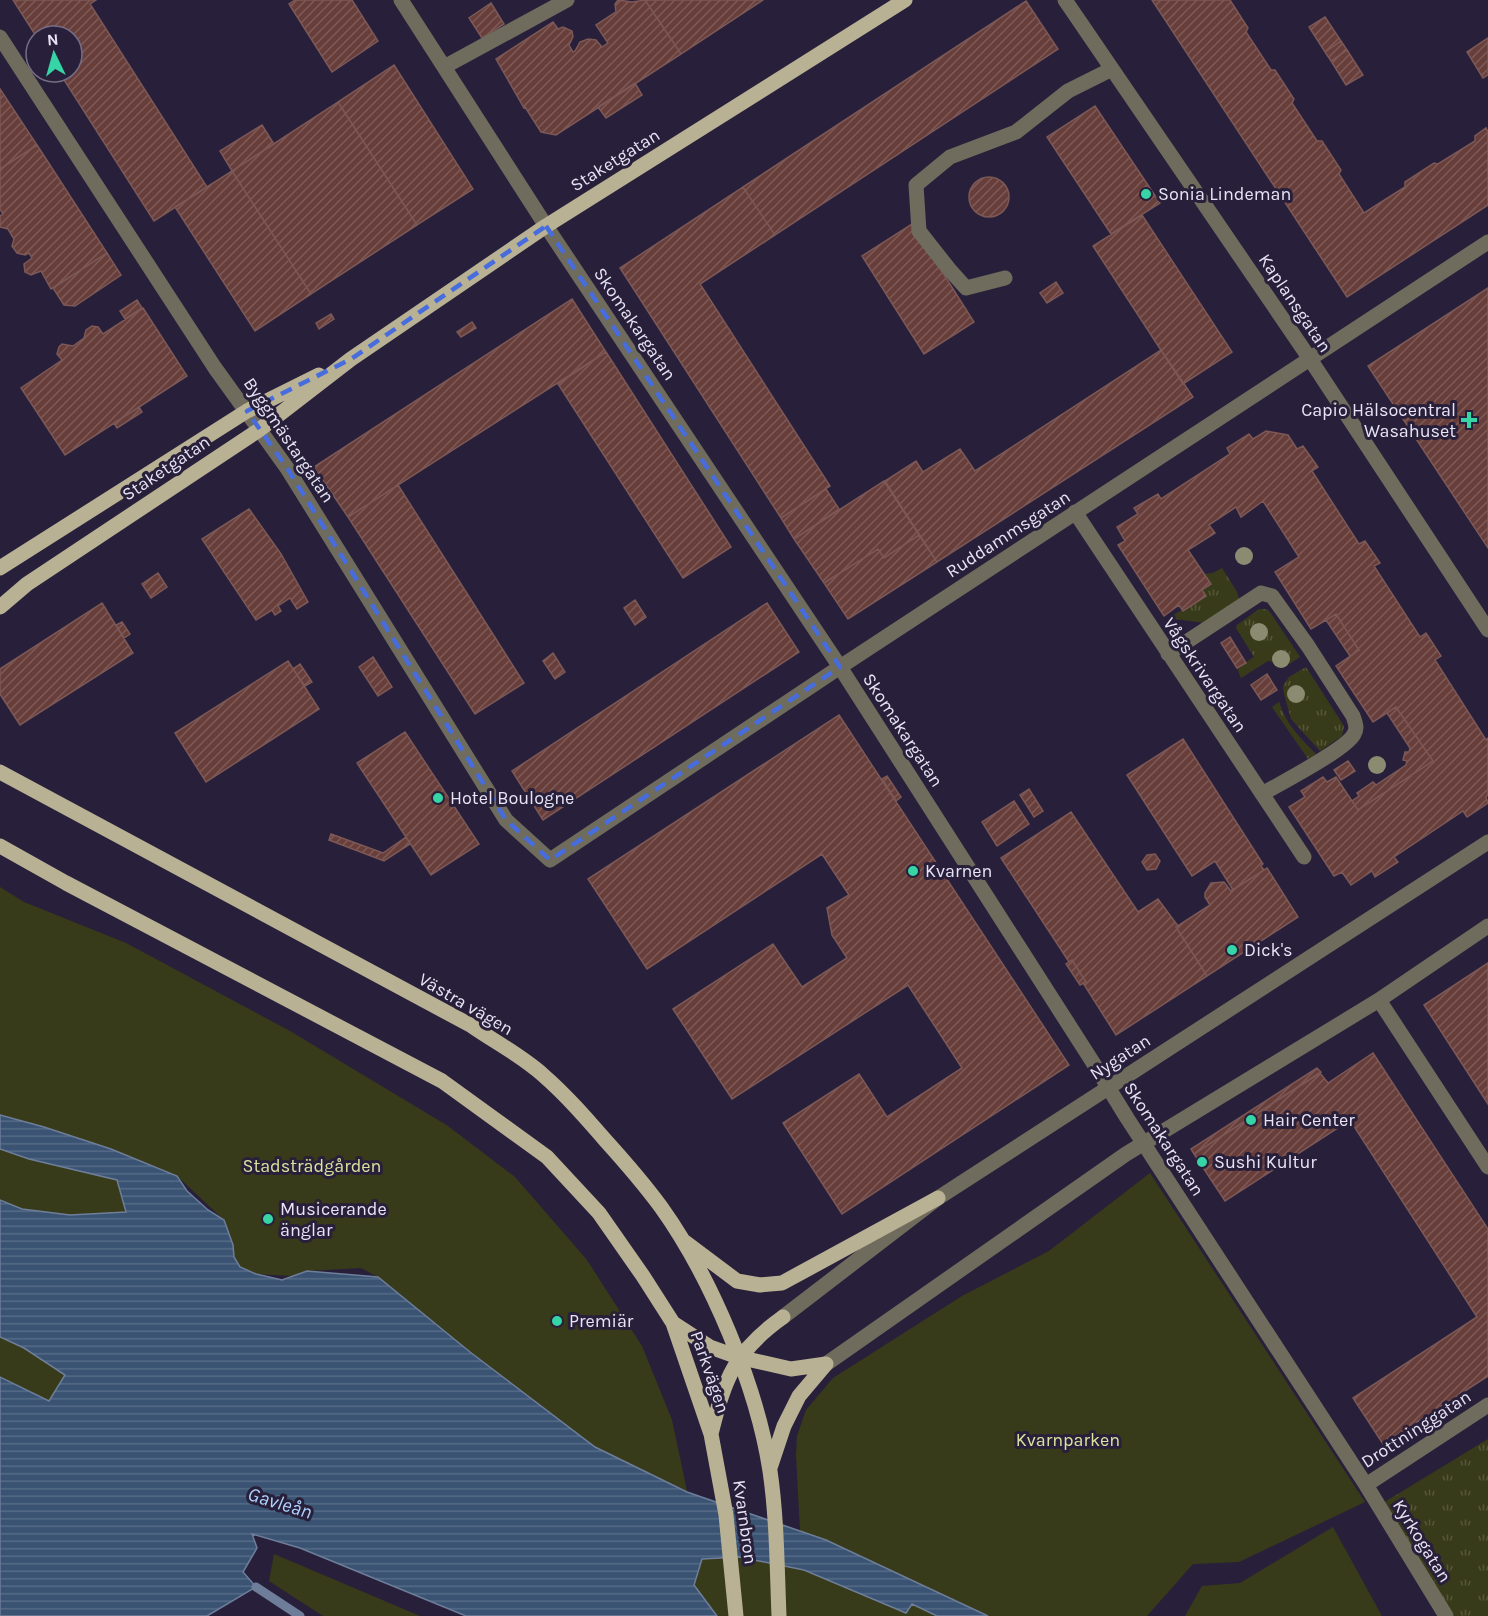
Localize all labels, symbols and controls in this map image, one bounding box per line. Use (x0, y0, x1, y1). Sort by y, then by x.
north arrow (24, 24, 84, 84)
text: N (46, 30, 59, 50)
street label: Staketgatan (566, 124, 664, 196)
place label: Sonia Lindeman (1158, 183, 1291, 205)
marker: Sonia Lindeman (1139, 187, 1153, 201)
street label: Kaplansgatan (1254, 249, 1336, 357)
street label: Skomakargatan (589, 263, 681, 385)
street label: Byggmästargatan (239, 373, 339, 507)
place label: Capio Hälsocentral Wasahuset (1301, 399, 1456, 442)
marker: Capio Hälsocentral Wasahuset (1460, 411, 1478, 429)
street label: Staketgatan (118, 431, 214, 505)
street label: Ruddammsgatan (942, 486, 1074, 582)
street label: Vågskrivargatan (1158, 613, 1252, 737)
street label: Skomakargatan (858, 669, 948, 791)
place label: Hotel Boulogne (450, 787, 574, 809)
marker: Hotel Boulogne (431, 791, 445, 805)
place label: Kvarnen (925, 860, 992, 882)
marker: Kvarnen (906, 864, 920, 878)
place label: Dick's (1244, 939, 1293, 961)
marker: Dick's (1225, 943, 1239, 957)
street label: Västra vägen (415, 968, 517, 1040)
street label: Nygatan (1085, 1029, 1155, 1085)
street label: Skomakargatan (1119, 1078, 1209, 1200)
place label: Hair Center (1263, 1109, 1355, 1131)
marker: Hair Center (1244, 1113, 1258, 1127)
place label: Sushi Kultur (1214, 1151, 1317, 1173)
park label: Stadsträdgården (243, 1155, 381, 1177)
marker: Sushi Kultur (1195, 1155, 1209, 1169)
place label: Musicerande änglar (280, 1198, 387, 1241)
marker: Musicerande änglar (261, 1212, 275, 1226)
place label: Premiär (569, 1310, 634, 1332)
marker: Premiär (550, 1314, 564, 1328)
street label: Parkvägen (686, 1328, 734, 1416)
street label: Drottninggatan (1357, 1385, 1475, 1473)
park label: Kvarnparken (1016, 1429, 1120, 1451)
street label: Kvarnbron (728, 1478, 762, 1566)
water label: Gavleån (245, 1482, 315, 1524)
street label: Kyrkogatan (1388, 1496, 1456, 1586)

